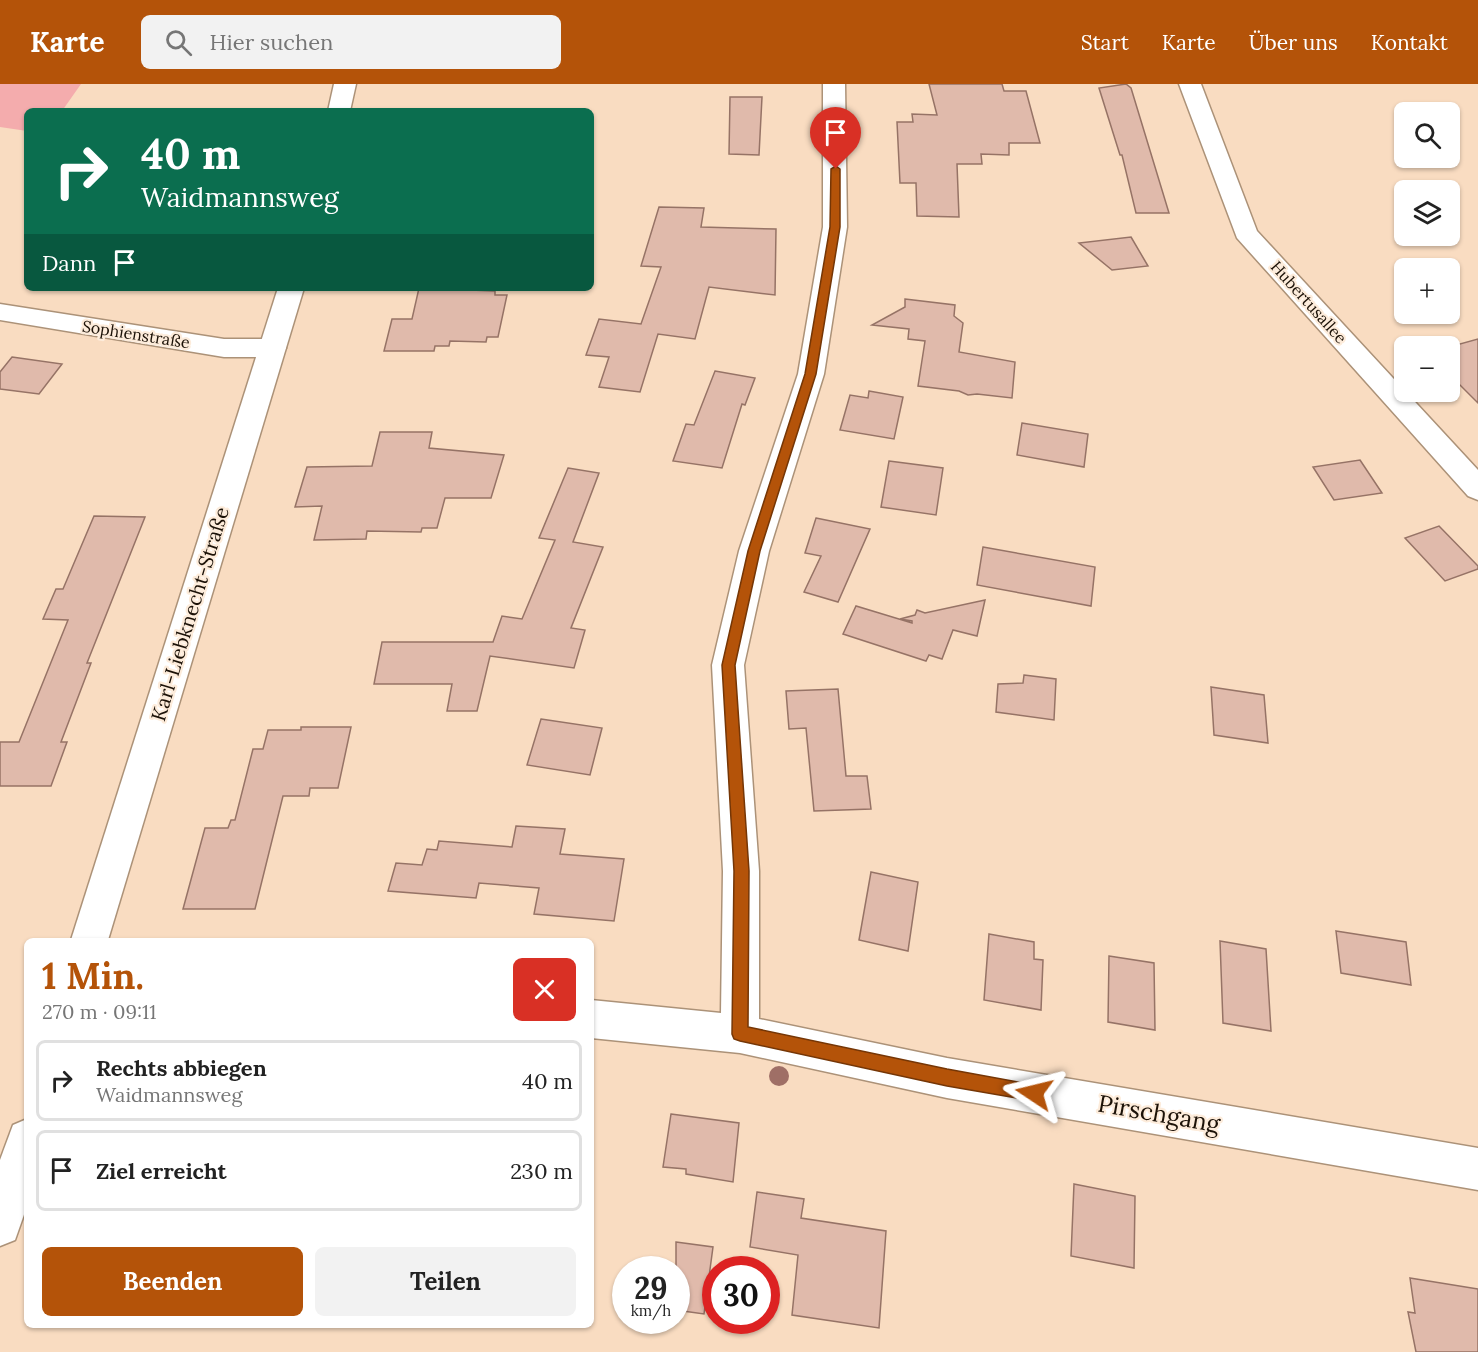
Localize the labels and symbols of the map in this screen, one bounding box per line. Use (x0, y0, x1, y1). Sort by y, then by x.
pin (810, 107, 861, 169)
street label: Hubertusallee (1267, 257, 1351, 348)
street label: Sophienstraße (81, 316, 192, 352)
street label: Karl-Liebknecht-Straße (145, 504, 234, 724)
position arrow (1002, 1061, 1066, 1125)
street label: Pirschgang (1096, 1088, 1223, 1140)
speed limit sign: 30 (702, 1256, 780, 1334)

